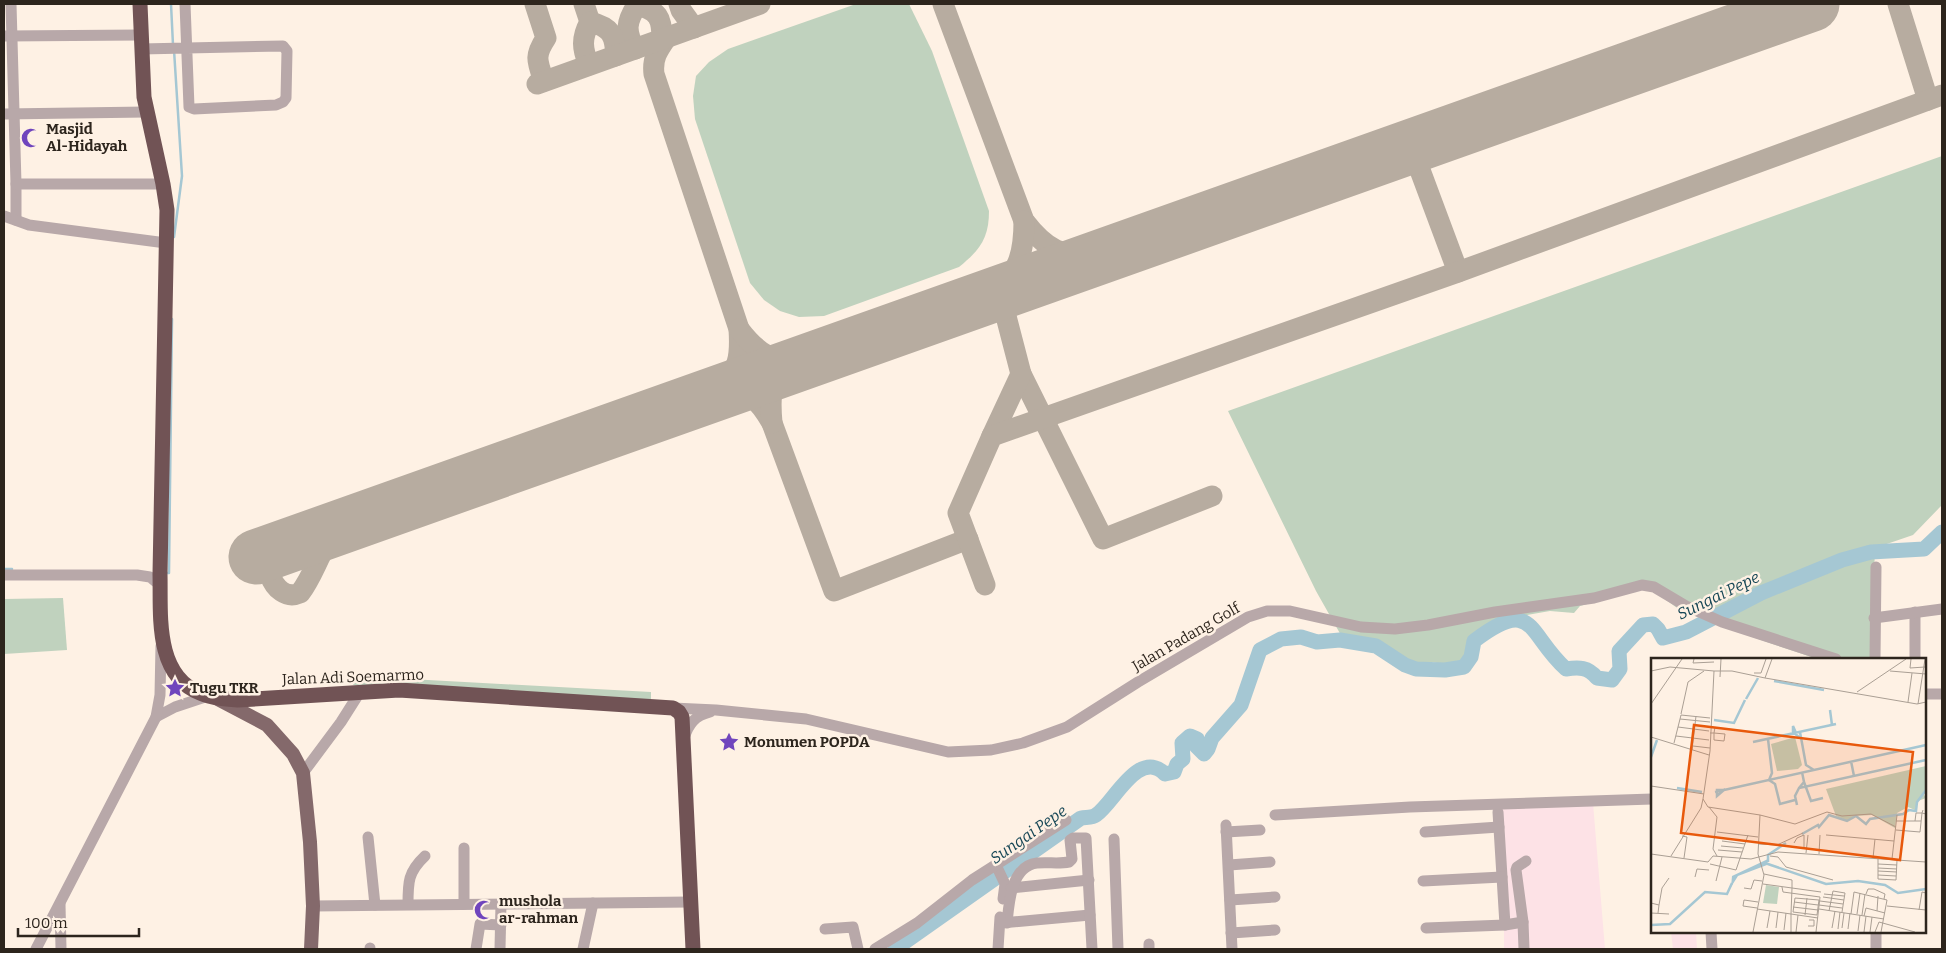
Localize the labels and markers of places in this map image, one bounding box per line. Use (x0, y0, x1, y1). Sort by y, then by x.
place label: Masjid Al-Hidayah (46, 120, 128, 155)
mosque icon: Masjid Al-Hidayah (20, 127, 42, 149)
place icon: Tugu TKR (164, 677, 186, 699)
place label: Tugu TKR (190, 679, 259, 697)
place icon: Monumen POPDA (718, 731, 740, 753)
place label: Monumen POPDA (744, 733, 870, 751)
place label: mushola ar-rahman (499, 892, 578, 927)
mosque icon: mushola ar-rahman (473, 899, 495, 921)

